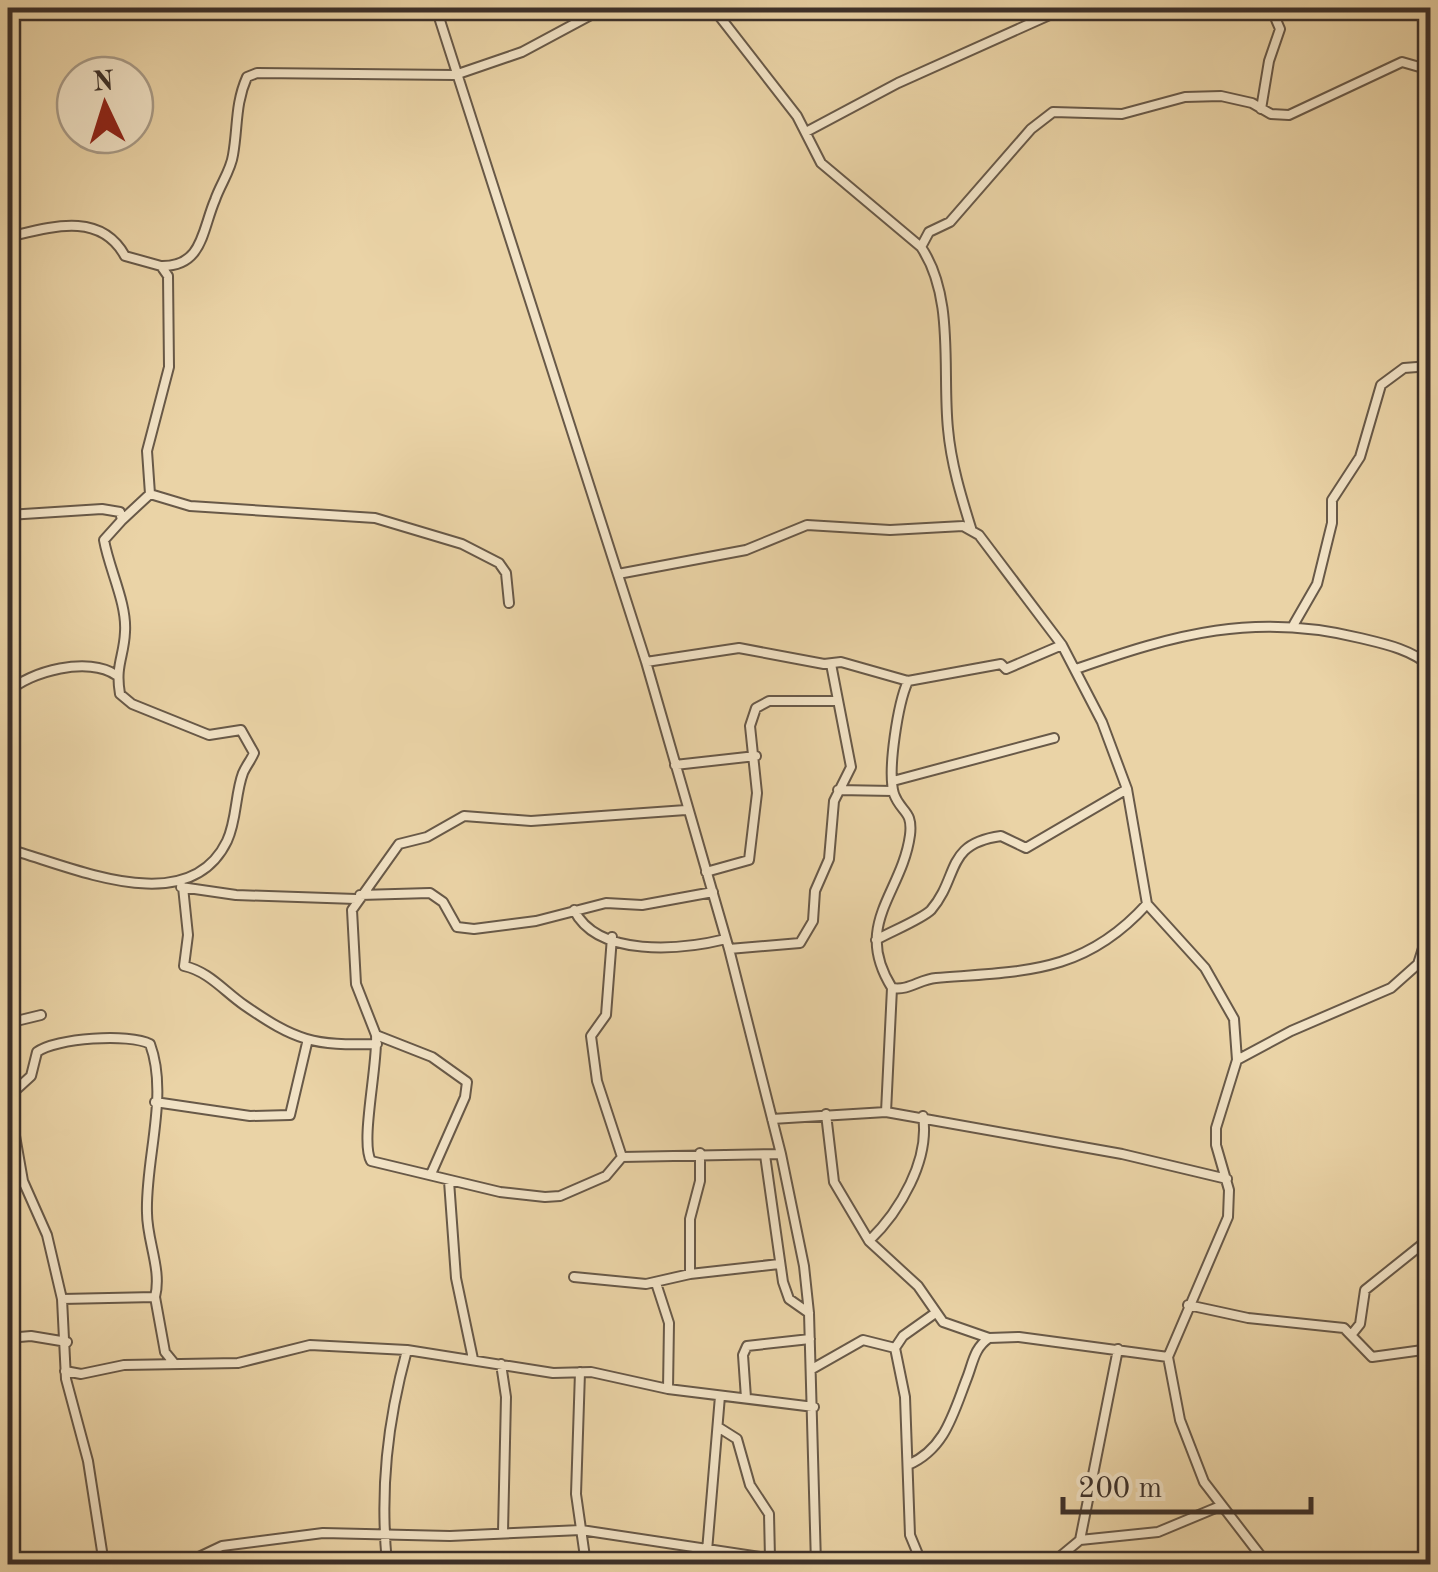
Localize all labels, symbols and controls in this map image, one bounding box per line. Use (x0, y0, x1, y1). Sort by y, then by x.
north arrow (55, 55, 155, 155)
text: N (92, 68, 116, 98)
scale bar (1063, 1452, 1310, 1514)
text: 200 m (1078, 1474, 1162, 1504)

